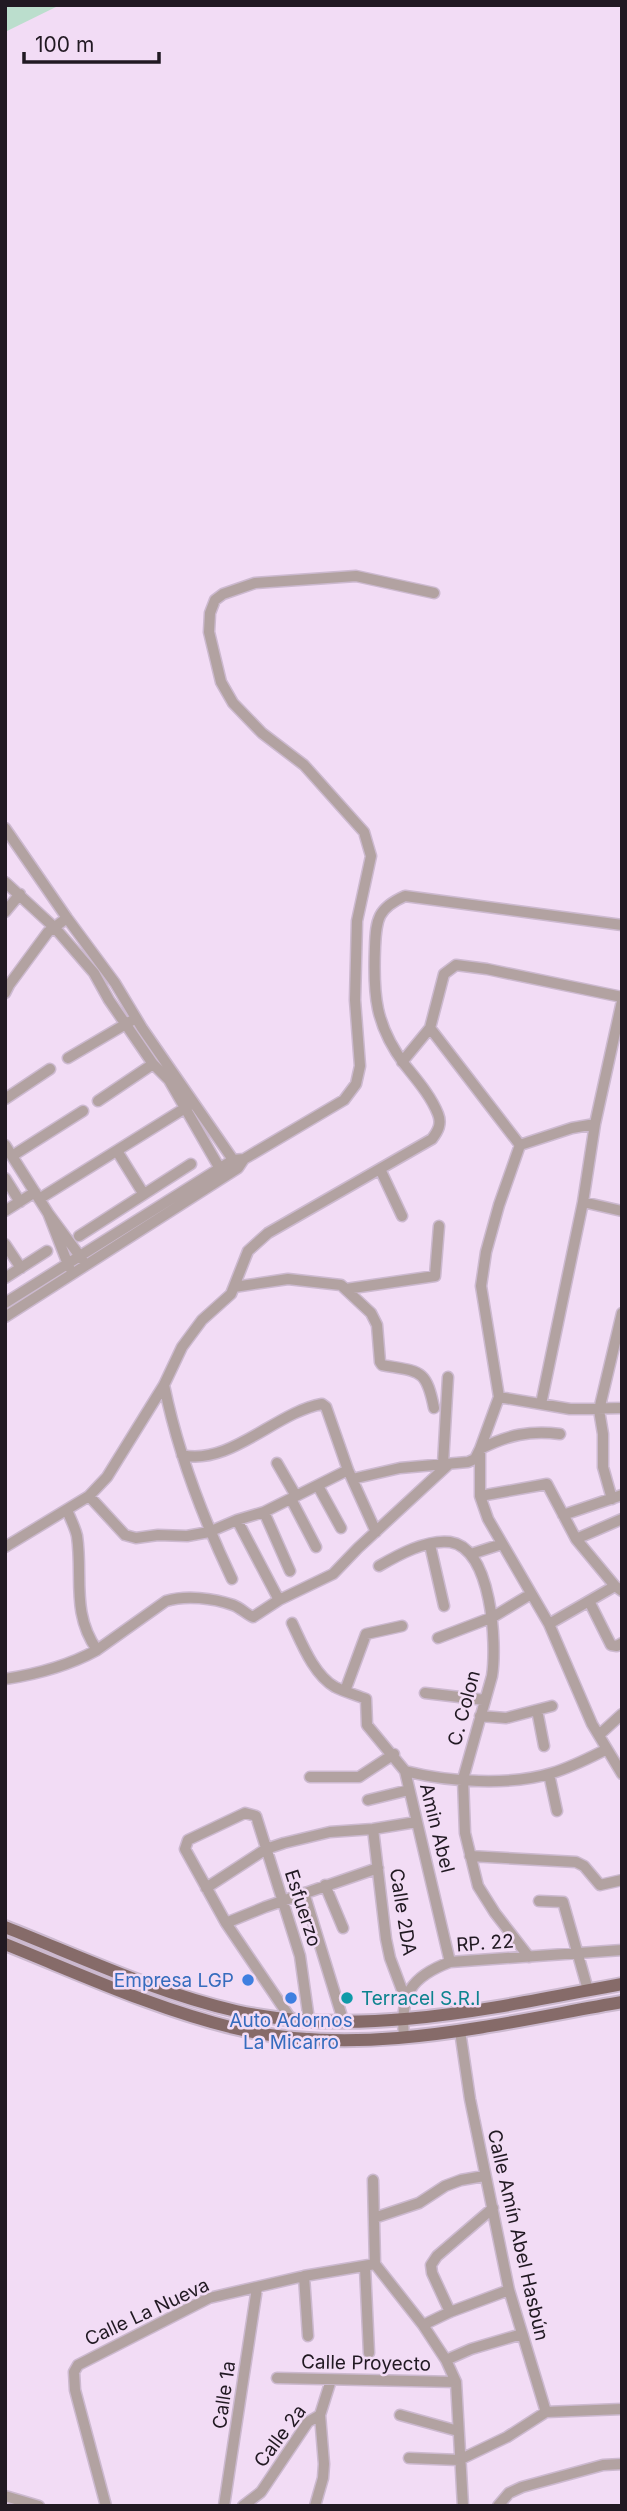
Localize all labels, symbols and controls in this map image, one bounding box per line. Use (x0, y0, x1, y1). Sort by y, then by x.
scale bar (24, 21, 159, 65)
text: 100 m (35, 32, 94, 57)
street label: C. Colon (443, 1668, 485, 1748)
street label: Amin Abel (415, 1781, 459, 1875)
street label: Esfuerzo (280, 1867, 326, 1949)
street label: Calle 2DA (385, 1867, 421, 1957)
street label: RP. 22 (455, 1930, 515, 1956)
place label: Empresa LGP (114, 1969, 234, 1992)
marker: Empresa LGP (240, 1972, 256, 1988)
place label: Terracel S.R.I (361, 1987, 480, 2010)
marker: Auto Adornos La Micarro (283, 1990, 299, 2006)
marker: Terracel S.R.I (339, 1990, 355, 2006)
place label: Auto Adornos La Micarro (229, 2009, 353, 2054)
street label: Calle Amín Abel Hasbún (483, 2127, 553, 2343)
street label: Calle La Nueva (81, 2273, 213, 2351)
street label: Calle Proyecto (301, 2350, 431, 2376)
street label: Calle 1a (208, 2359, 240, 2431)
street label: Calle 2a (249, 2400, 311, 2472)

